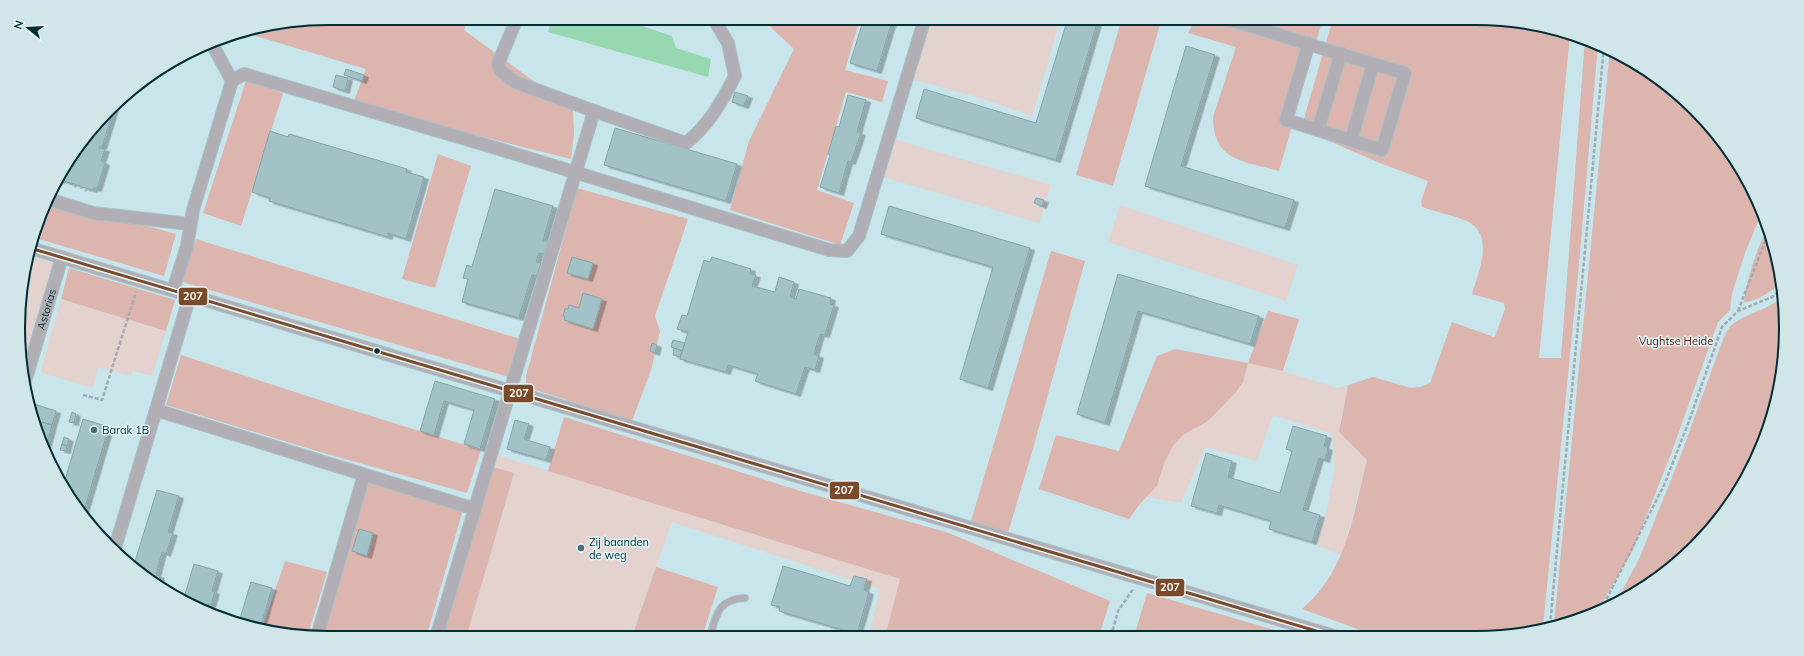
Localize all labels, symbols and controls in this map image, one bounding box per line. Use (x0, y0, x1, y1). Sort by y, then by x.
north arrow (8, 8, 48, 48)
text: N (11, 19, 26, 31)
street label: Astorias (34, 287, 59, 331)
line badge: 207 (178, 287, 208, 306)
text: 207 (183, 289, 203, 303)
park label: Vughtse Heide (1639, 334, 1713, 348)
unlabelled marker (372, 346, 382, 356)
line badge: 207 (503, 384, 534, 403)
text: 207 (509, 386, 529, 400)
place label: Barak 1B (102, 423, 149, 437)
marker: Barak 1B (89, 425, 99, 435)
line badge: 207 (829, 481, 860, 500)
text: 207 (834, 483, 854, 497)
place label: Zij baanden de weg (589, 535, 649, 562)
marker: Zij baanden de weg (576, 543, 586, 553)
line badge: 207 (1155, 578, 1185, 597)
text: 207 (1160, 580, 1180, 594)

